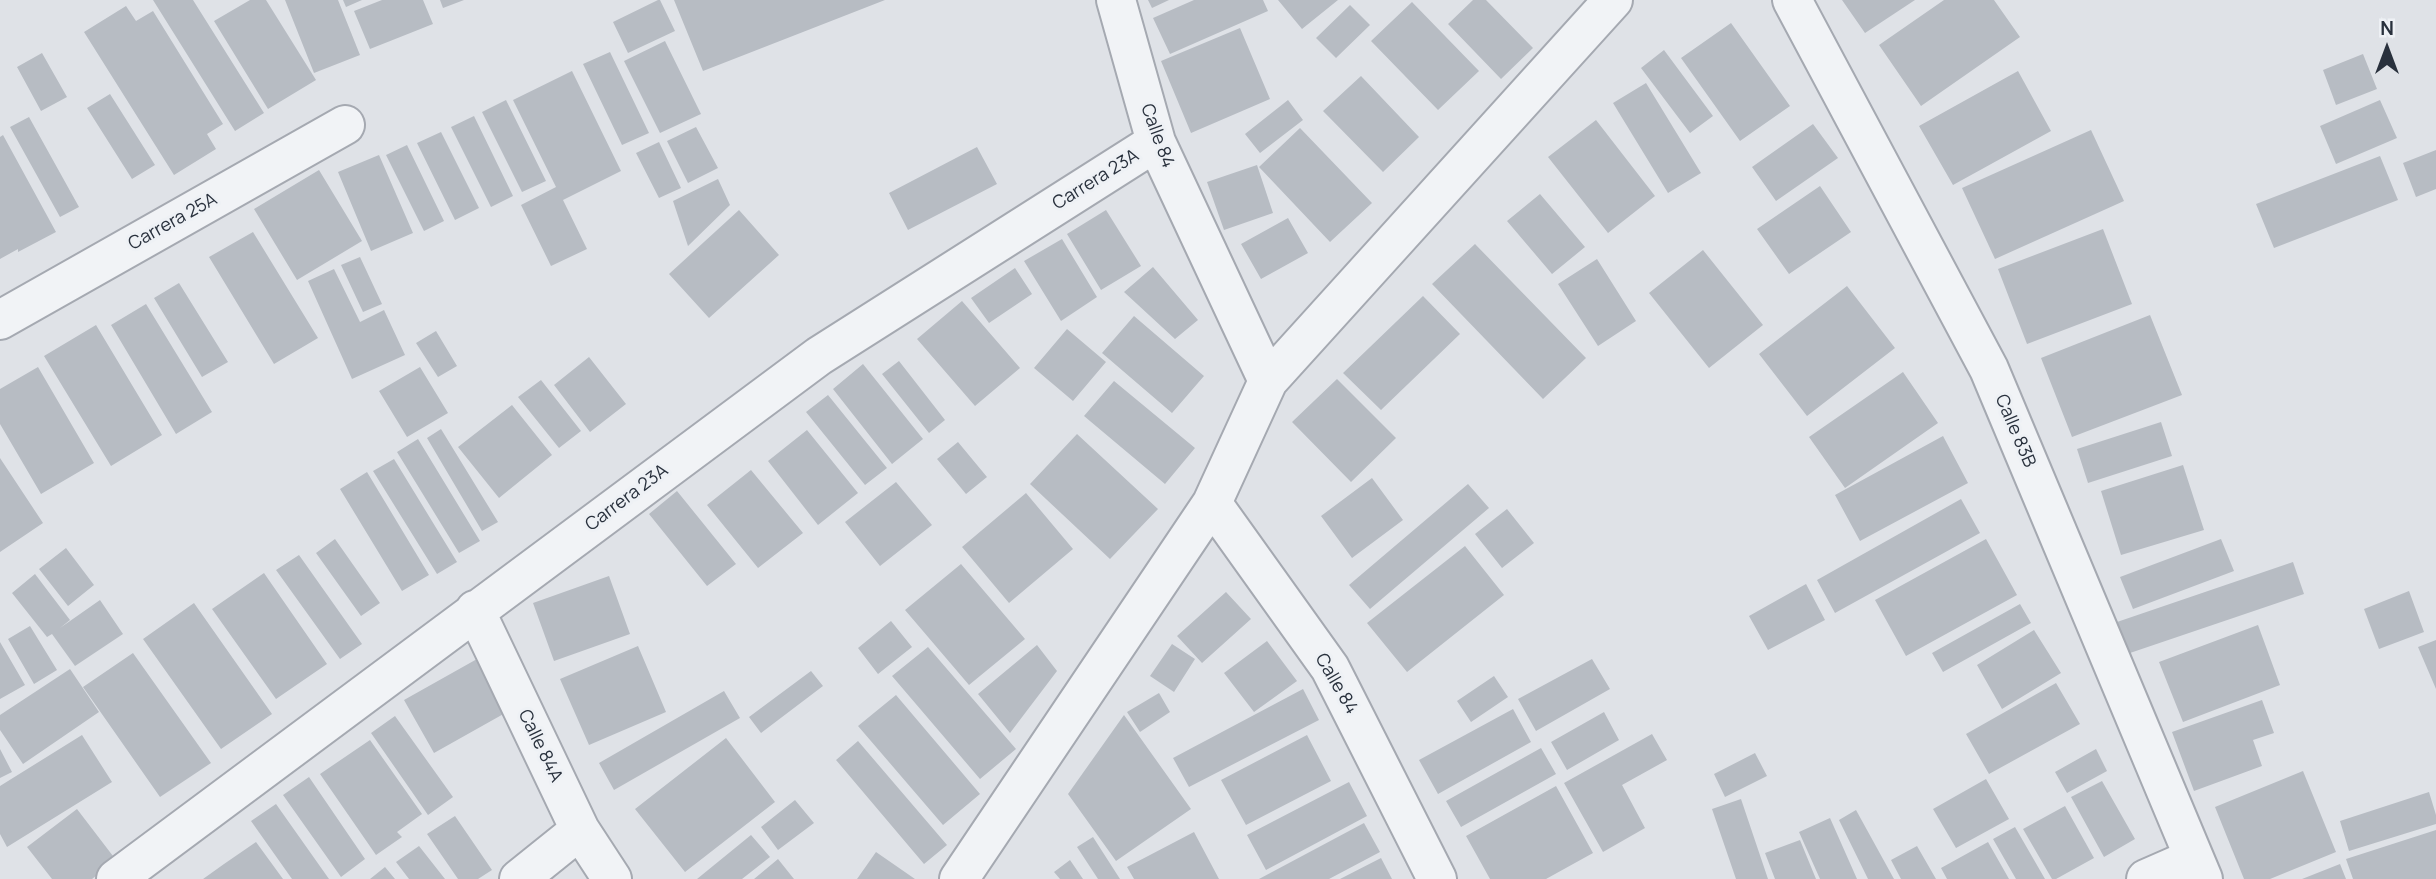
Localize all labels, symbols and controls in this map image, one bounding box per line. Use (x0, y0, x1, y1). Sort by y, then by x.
north arrow (2352, 14, 2422, 84)
text: N (2380, 15, 2394, 41)
street label: Calle 84 (1135, 101, 1179, 171)
street label: Carrera 23A (1049, 145, 1143, 215)
street label: Carrera 25A (125, 189, 221, 255)
street label: Calle 83B (1990, 391, 2040, 471)
street label: Carrera 23A (582, 460, 672, 536)
street label: Calle 84 (1310, 650, 1362, 718)
street label: Calle 84A (513, 706, 567, 786)

